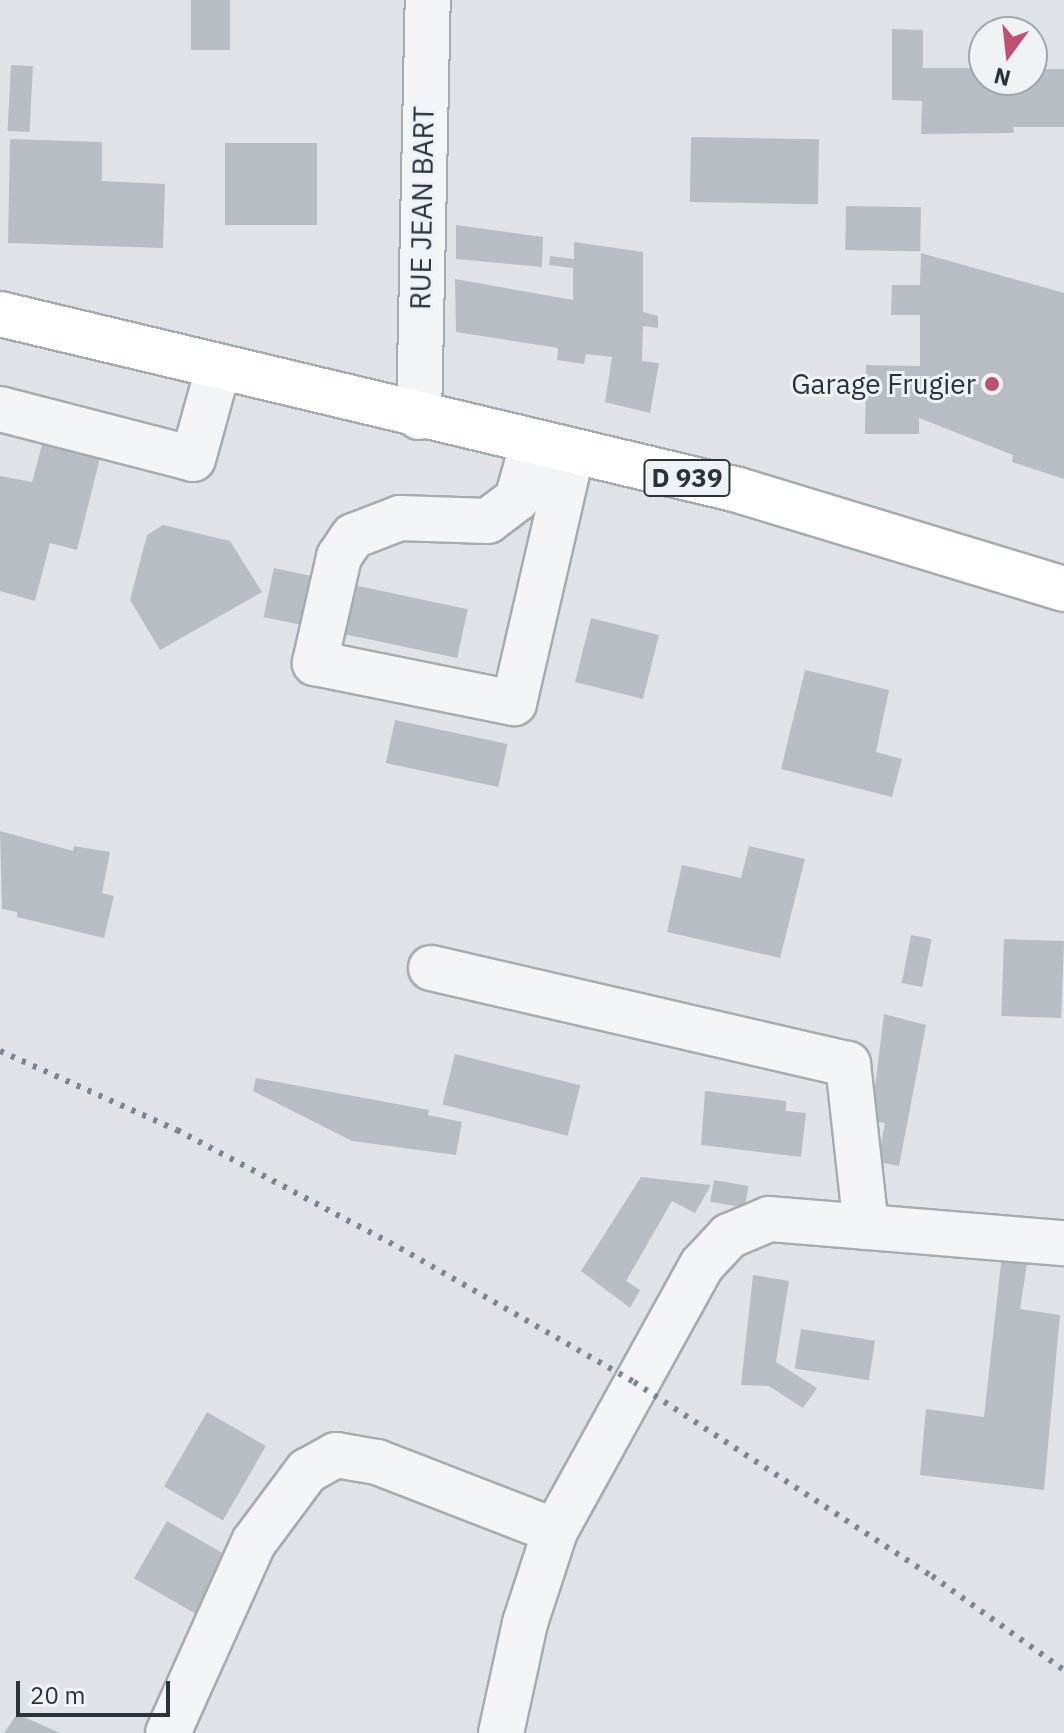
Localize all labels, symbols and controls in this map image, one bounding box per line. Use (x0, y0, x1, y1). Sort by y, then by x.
north arrow (968, 16, 1048, 96)
text: N (991, 62, 1014, 94)
street label: RUE JEAN BART (403, 106, 441, 310)
place label: Garage Frugier (791, 367, 976, 401)
marker: Garage Frugier (983, 375, 1001, 393)
road number: D 939 (643, 456, 731, 500)
scale bar (20, 1665, 174, 1715)
text: 20 m (30, 1679, 85, 1711)

